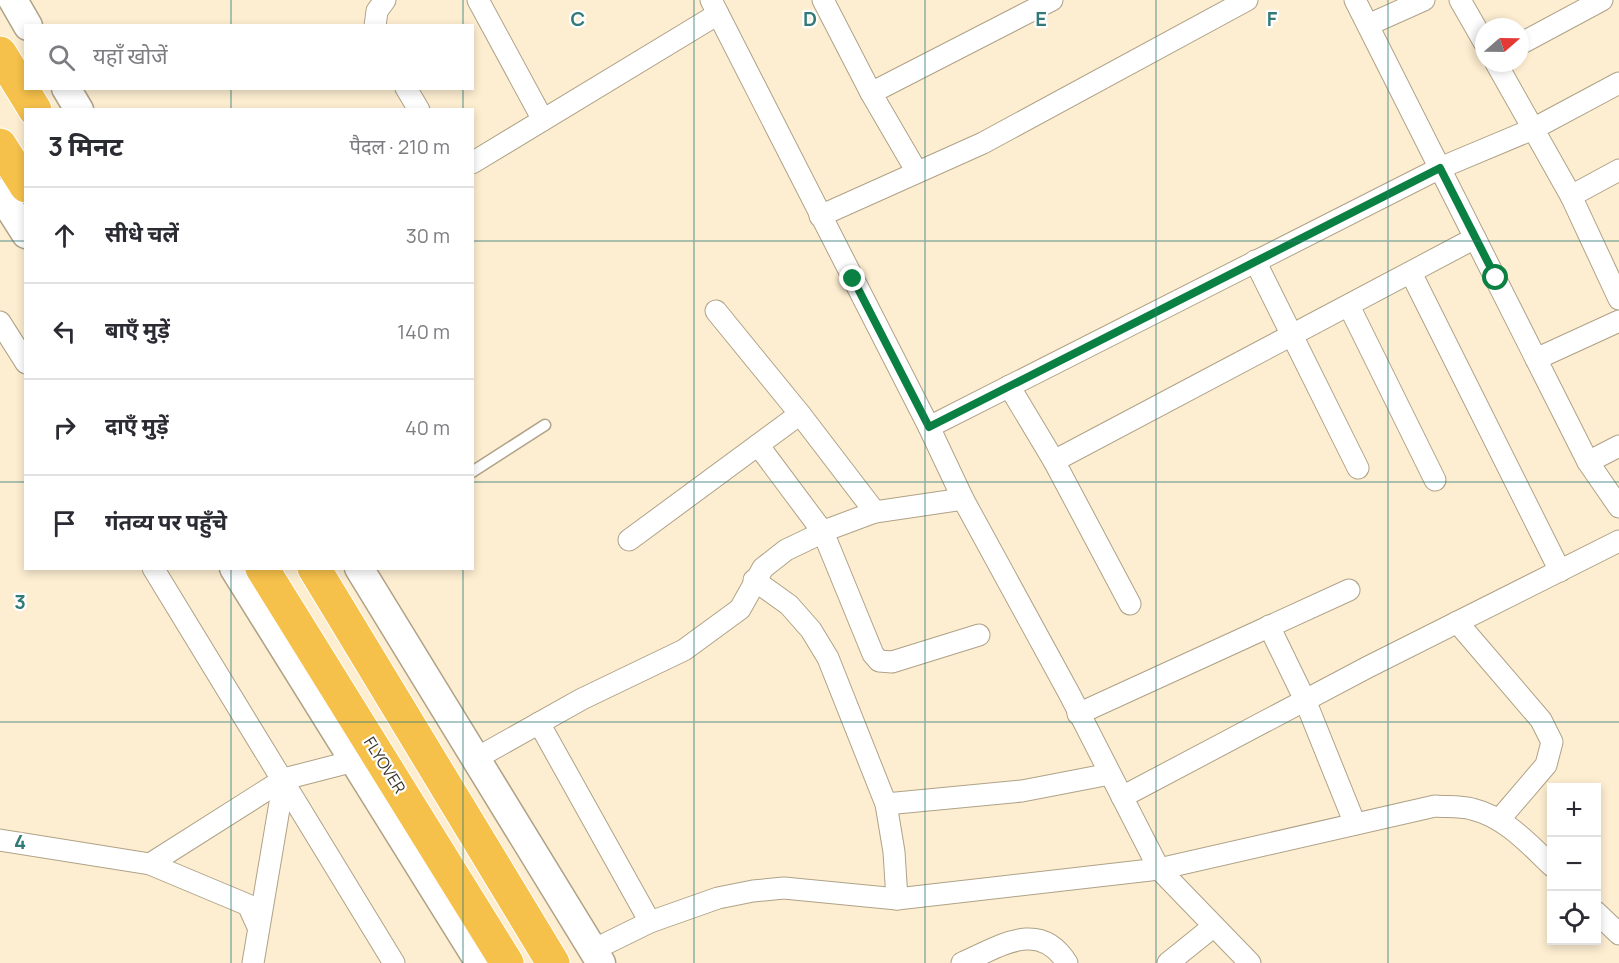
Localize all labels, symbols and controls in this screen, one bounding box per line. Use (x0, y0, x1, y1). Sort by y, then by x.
text: C (571, 5, 585, 32)
text: D (803, 5, 817, 32)
text: E (1035, 5, 1047, 32)
text: F (1267, 5, 1278, 32)
north arrow (1475, 18, 1529, 72)
search box (24, 24, 474, 90)
icon: search (45, 41, 78, 74)
text: यहाँ खोजें (93, 41, 168, 71)
text: 3 मिनट (48, 128, 123, 164)
text: पैदल · 210 m (350, 133, 450, 160)
icon: ahead (48, 219, 81, 252)
text: सीधे चलें (105, 219, 179, 249)
text: 30 m (406, 222, 450, 249)
route start (1482, 264, 1508, 290)
route end (839, 265, 865, 291)
icon: left (48, 315, 81, 348)
text: बाएँ मुड़ें (105, 315, 170, 345)
text: 140 m (397, 318, 450, 345)
icon: right (48, 411, 81, 444)
text: दाएँ मुड़ें (105, 411, 168, 441)
text: 40 m (405, 414, 450, 441)
icon: arrive (48, 507, 81, 540)
text: गंतव्य पर पहुँचे (105, 507, 227, 537)
text: 3 (14, 588, 26, 615)
street label: FLYOVER (359, 733, 411, 797)
map controls (1547, 783, 1601, 945)
button: + (1547, 783, 1601, 837)
text: 4 (14, 828, 26, 855)
button: − (1547, 837, 1601, 891)
button: locate (1547, 891, 1601, 945)

